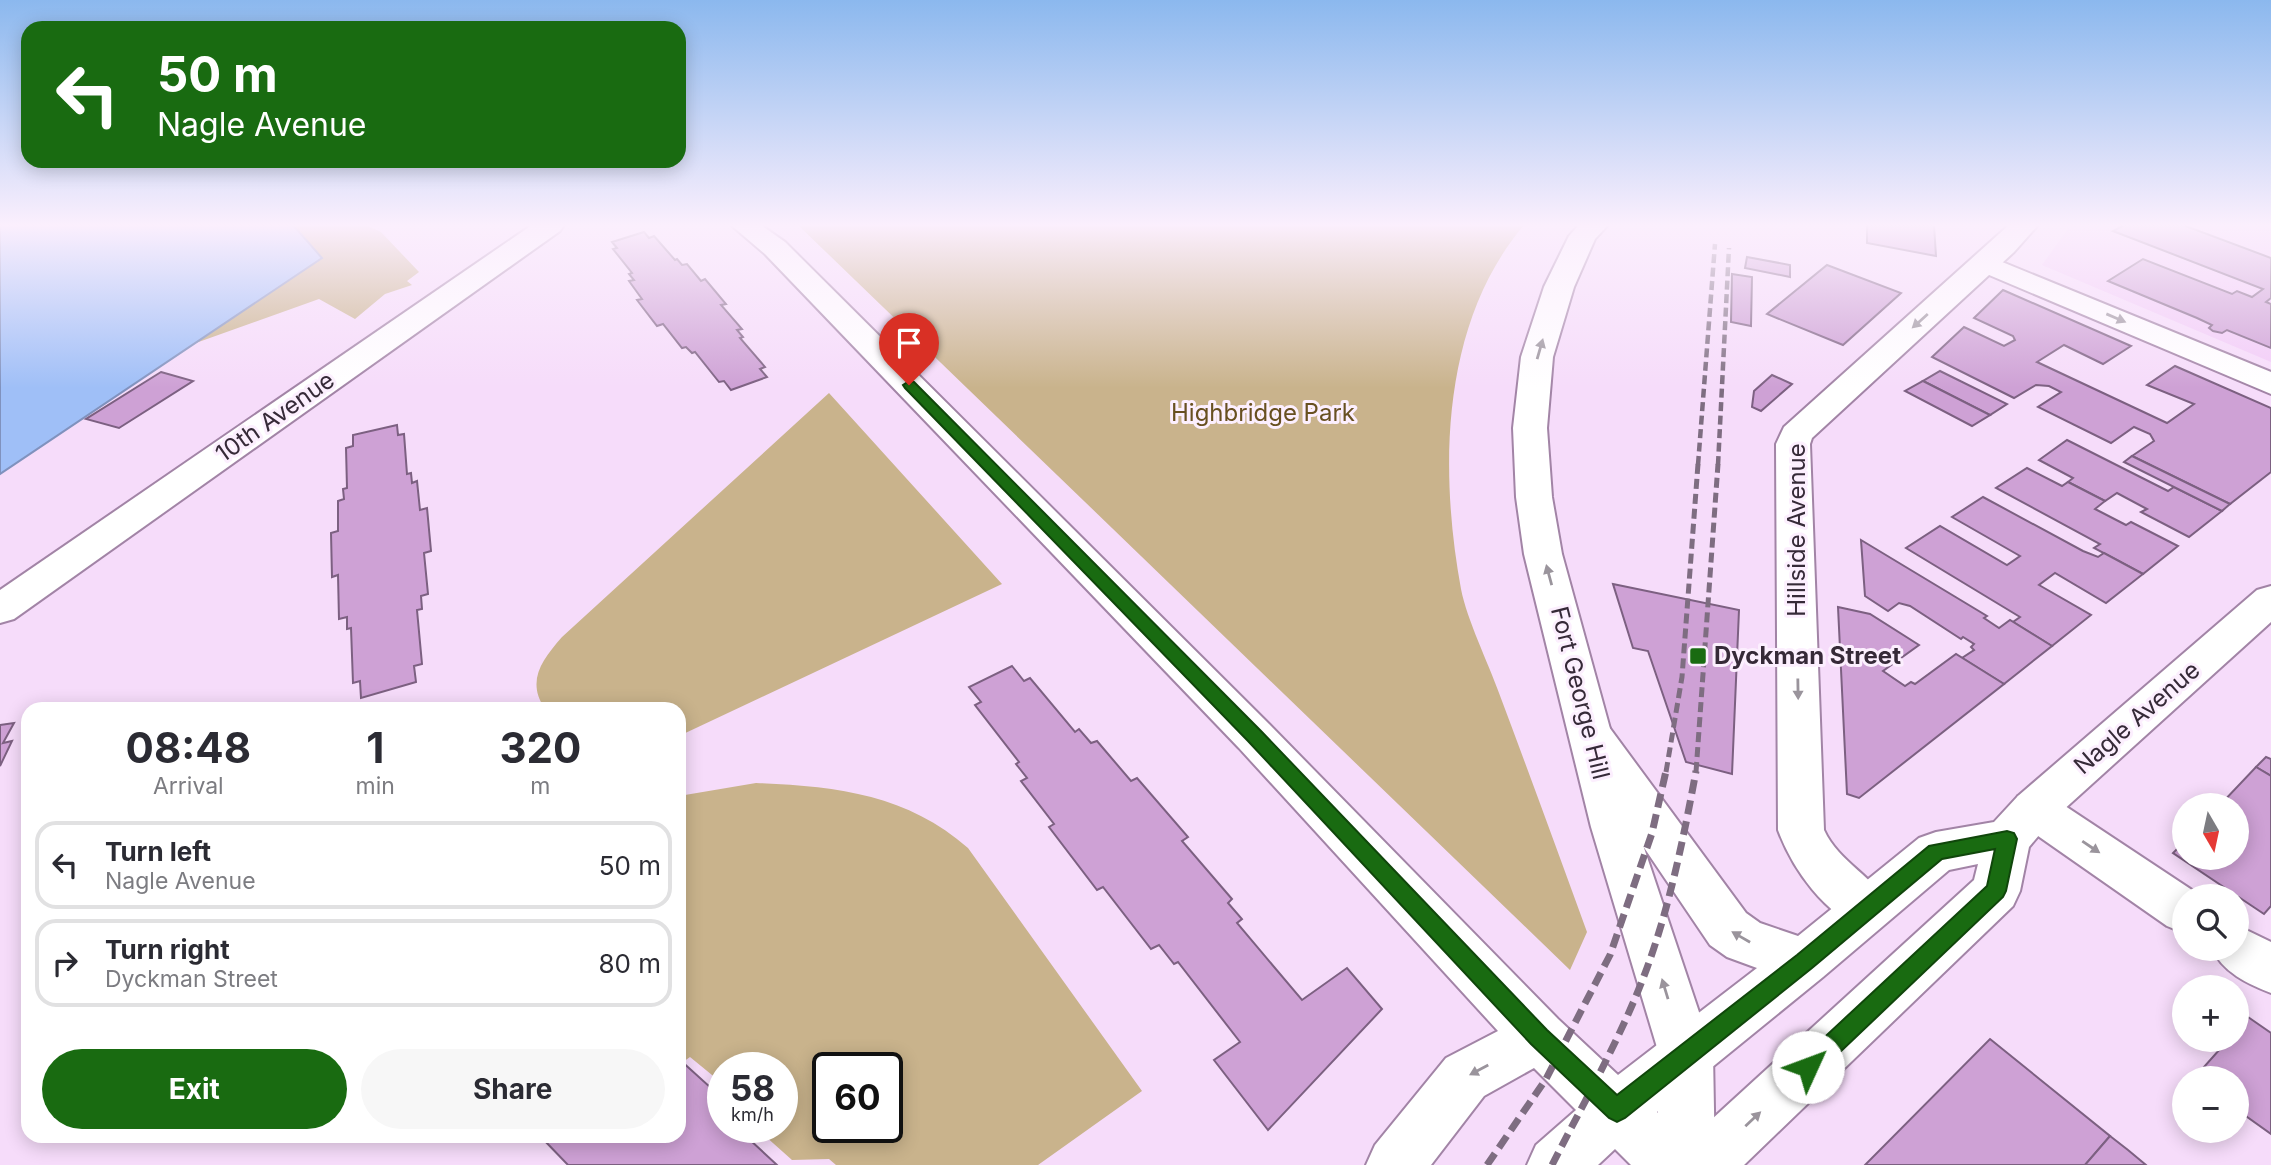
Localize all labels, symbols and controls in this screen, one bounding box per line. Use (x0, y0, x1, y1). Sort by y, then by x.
text: 50 m (157, 45, 278, 104)
icon: left (42, 49, 133, 140)
text: Nagle Avenue (157, 105, 367, 144)
pin (879, 313, 939, 385)
one-way arrow (1912, 313, 1929, 329)
one-way arrow (2105, 313, 2126, 324)
icon: arrive (890, 324, 928, 362)
one-way arrow (1535, 339, 1545, 360)
street label: 10th Avenue (210, 365, 340, 468)
park label: Highbridge Park (1171, 398, 1355, 427)
street label: Hillside Avenue (1782, 443, 1811, 617)
one-way arrow (1543, 563, 1554, 585)
street label: Fort George Hill (1545, 603, 1616, 782)
place label: Dyckman Street (1714, 641, 1901, 670)
marker: Dyckman Street (1688, 646, 1708, 666)
street label: Nagle Avenue (2068, 655, 2205, 780)
one-way arrow (1792, 679, 1804, 701)
text: 08:48 (126, 722, 251, 773)
text: 1 (366, 722, 384, 773)
text: 320 (499, 722, 581, 773)
text: Arrival (153, 772, 224, 800)
text: min (356, 772, 395, 800)
text: m (530, 772, 551, 800)
north arrow (2172, 793, 2249, 870)
map controls (2172, 793, 2249, 1143)
text: Turn left (105, 836, 211, 867)
one-way arrow (2082, 840, 2100, 854)
icon: left (46, 846, 84, 884)
text: 50 m (599, 850, 661, 881)
text: Nagle Avenue (105, 867, 256, 895)
button: search (2172, 884, 2249, 961)
one-way arrow (1732, 931, 1751, 943)
text: Turn right (105, 934, 230, 965)
icon: right (46, 944, 84, 982)
text: 80 m (598, 948, 661, 979)
text: Dyckman Street (105, 965, 278, 993)
button: + (2172, 975, 2249, 1052)
one-way arrow (1660, 979, 1670, 1000)
position arrow (1771, 1030, 1845, 1104)
button: Exit (42, 1049, 347, 1129)
button: Share (361, 1049, 665, 1129)
speed limit sign: 60 (812, 1052, 903, 1143)
one-way arrow (1469, 1064, 1489, 1076)
button: − (2172, 1066, 2249, 1143)
text: 58 (730, 1067, 775, 1109)
text: km/h (731, 1104, 774, 1125)
one-way arrow (1744, 1111, 1762, 1127)

